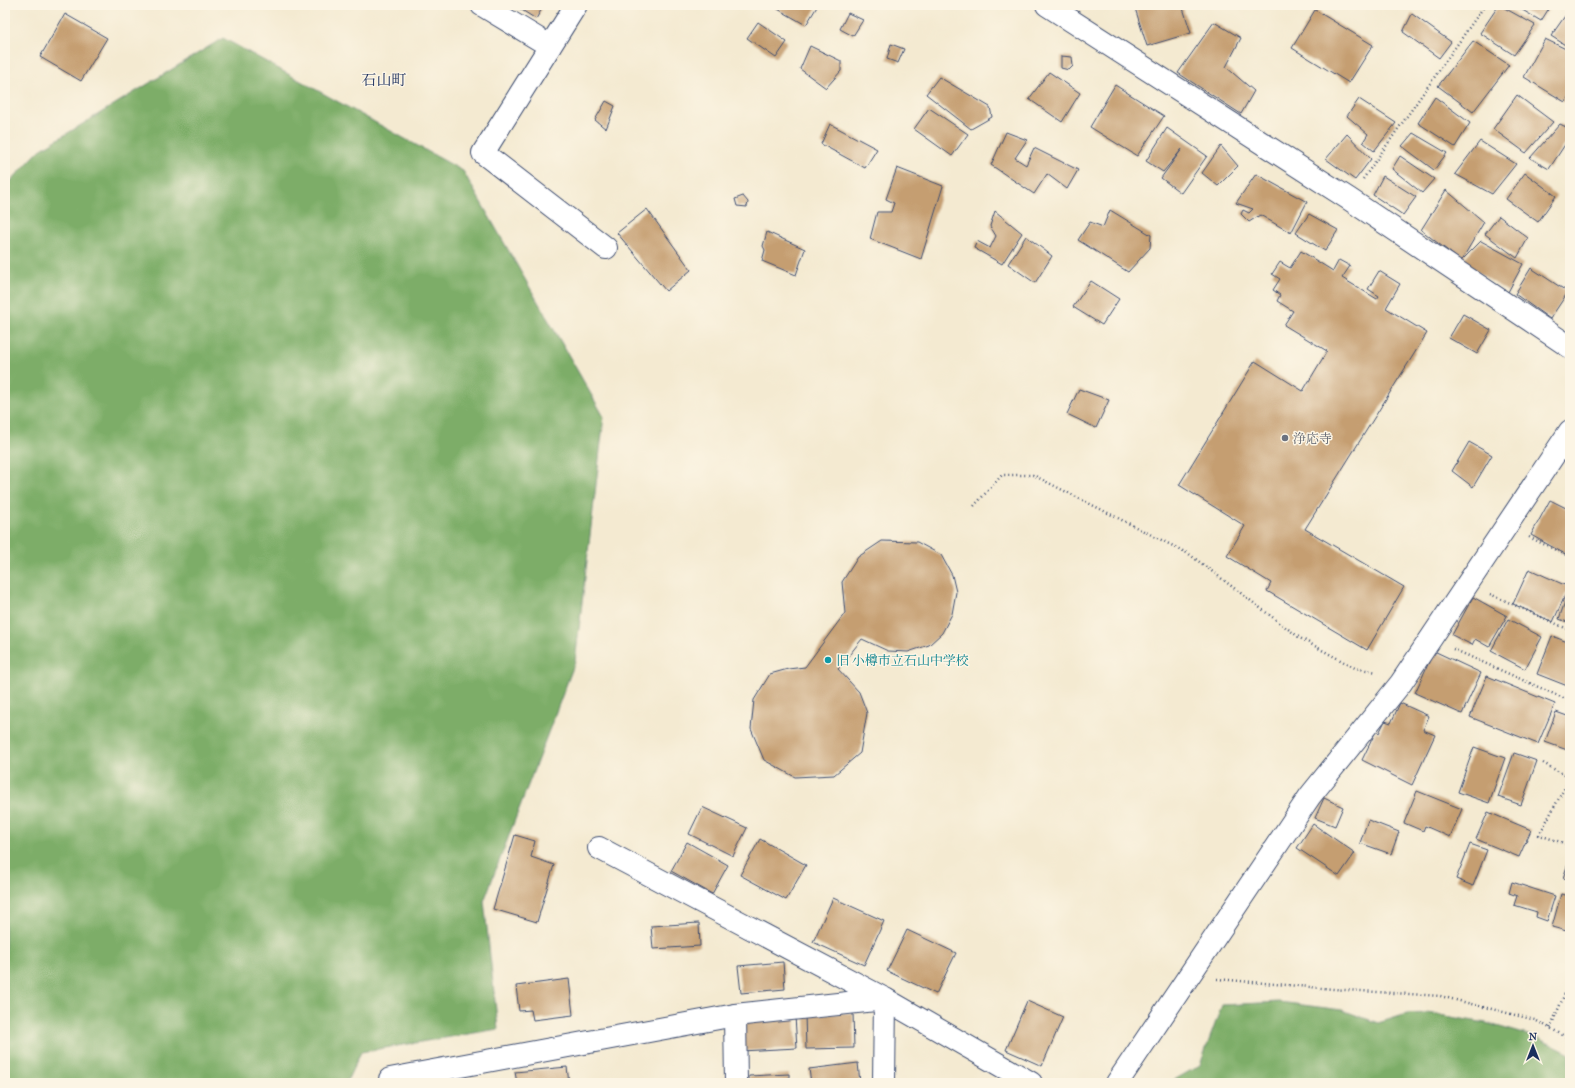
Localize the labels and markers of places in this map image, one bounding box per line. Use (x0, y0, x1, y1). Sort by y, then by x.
place label: 浄応寺 (1293, 431, 1332, 446)
marker: 浄応寺 (1280, 433, 1290, 443)
place label: 旧 小樽市立石山中学校 (836, 653, 969, 668)
marker: 旧 小樽市立石山中学校 (823, 655, 833, 665)

